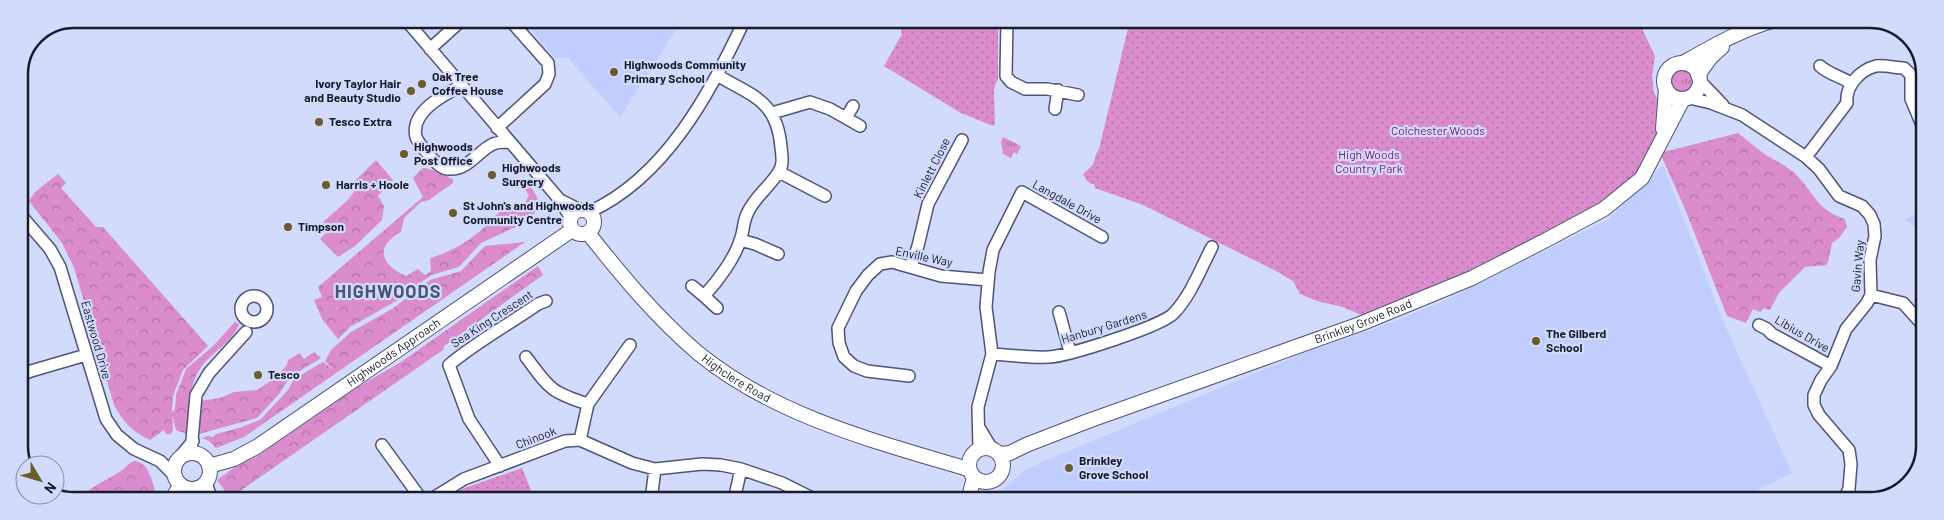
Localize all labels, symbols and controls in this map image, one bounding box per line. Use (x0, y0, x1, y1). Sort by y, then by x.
place label: Highwoods Community Primary School (624, 57, 746, 85)
marker: Highwoods Community Primary School (608, 66, 620, 78)
place label: Oak Tree Coffee House (432, 69, 504, 97)
place label: Ivory Taylor Hair and Beauty Studio (304, 76, 401, 104)
marker: Oak Tree Coffee House (416, 78, 428, 90)
marker: Ivory Taylor Hair and Beauty Studio (405, 85, 417, 97)
place label: Tesco Extra (329, 114, 392, 128)
marker: Tesco Extra (313, 116, 325, 128)
park label: Colchester Woods (1391, 123, 1485, 137)
street label: Kinlett Close (910, 135, 952, 200)
place label: Highwoods Post Office (414, 139, 473, 167)
park label: High Woods Country Park (1335, 147, 1403, 175)
marker: Highwoods Post Office (398, 148, 410, 160)
place label: Highwoods Surgery (502, 160, 561, 188)
marker: Highwoods Surgery (486, 169, 498, 181)
street label: Langdale Drive (1030, 176, 1104, 226)
place label: Harris + Hoole (336, 177, 410, 191)
marker: Harris + Hoole (320, 179, 332, 191)
place label: St John's and Highwoods Community Centre (463, 198, 594, 226)
marker: St John's and Highwoods Community Centre (447, 207, 459, 219)
place label: Timpson (298, 219, 344, 233)
marker: Timpson (282, 221, 294, 233)
street label: Gavin Way (1848, 239, 1866, 293)
street label: Enville Way (894, 243, 955, 269)
district label: HIGHWOODS (335, 280, 441, 302)
street label: Sea King Crescent (448, 287, 535, 350)
street label: Brinkley Grove Road (1312, 296, 1414, 346)
street label: Eastwood Drive (79, 299, 115, 380)
street label: Hanbury Gardens (1059, 306, 1149, 346)
street label: Libius Drive (1773, 312, 1832, 354)
street label: Highwoods Approach (344, 315, 443, 389)
place label: The Gilberd School (1546, 326, 1607, 354)
marker: The Gilberd School (1530, 335, 1542, 347)
street label: Highclere Road (699, 351, 773, 404)
place label: Tesco (268, 367, 300, 381)
marker: Tesco (252, 369, 264, 381)
street label: Chinook (513, 423, 558, 451)
place label: Brinkley Grove School (1079, 453, 1148, 481)
north arrow (15, 455, 65, 505)
marker: Brinkley Grove School (1063, 462, 1075, 474)
text: N (41, 479, 60, 497)

